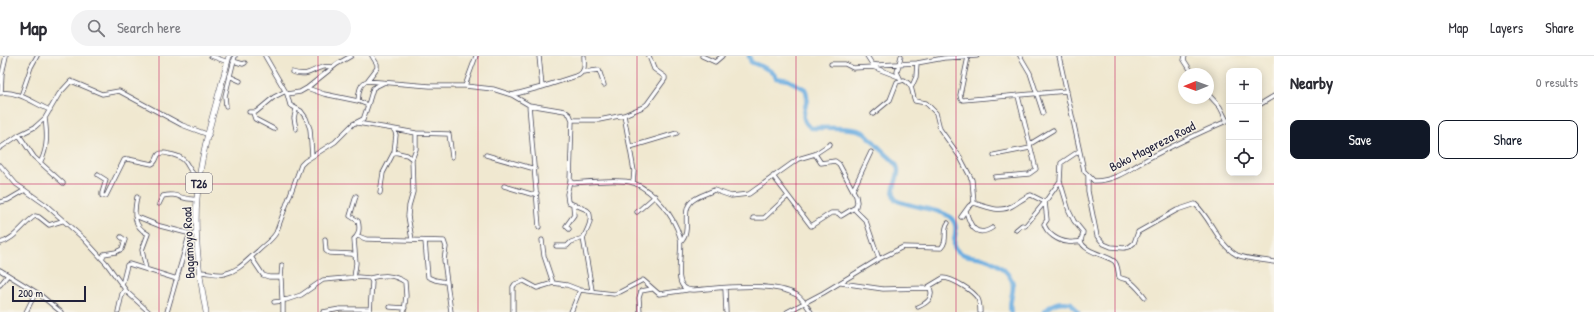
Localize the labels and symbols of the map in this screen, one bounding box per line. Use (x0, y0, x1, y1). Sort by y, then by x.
north arrow (1178, 68, 1214, 104)
street label: Boko Magereza Road (1106, 117, 1198, 175)
road number: T26 (186, 173, 212, 193)
street label: Bagamoyo Road (177, 207, 199, 279)
scale bar (12, 284, 86, 303)

